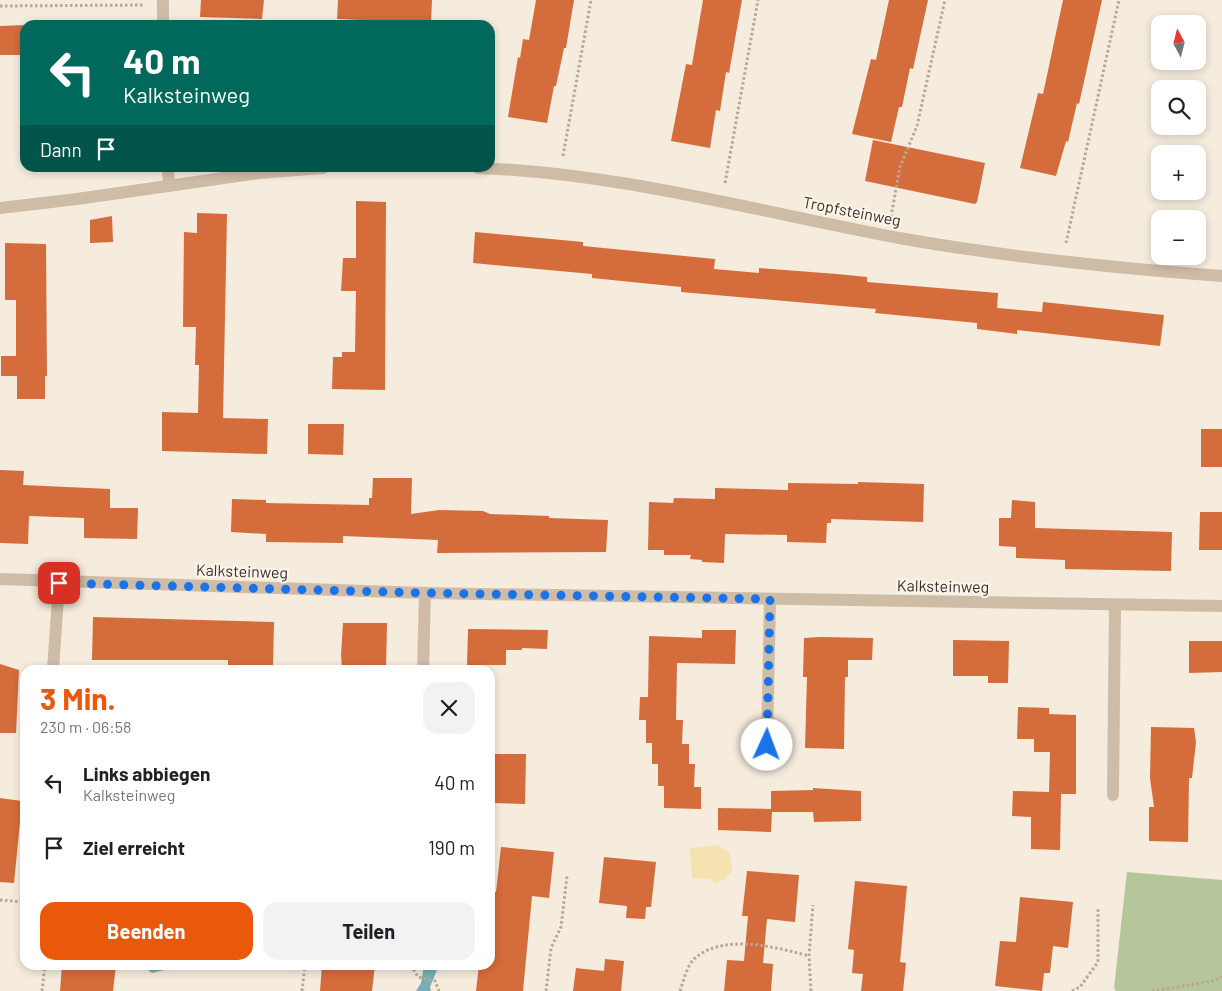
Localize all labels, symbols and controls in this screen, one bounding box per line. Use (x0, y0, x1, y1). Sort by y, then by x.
north arrow (1151, 15, 1206, 70)
map controls (1151, 15, 1206, 265)
text: 40 m (123, 39, 200, 81)
icon: left (40, 40, 105, 105)
button: search (1151, 80, 1206, 135)
text: Kalksteinweg (123, 81, 250, 107)
icon: arrive (92, 135, 120, 163)
text: Dann (40, 138, 82, 161)
button: + (1151, 145, 1206, 200)
street label: Tropfsteinweg (801, 192, 903, 229)
button: − (1151, 210, 1206, 265)
street label: Kalksteinweg (196, 559, 288, 582)
pin (38, 562, 80, 604)
icon: arrive (45, 569, 73, 597)
street label: Kalksteinweg (897, 575, 989, 596)
text: 3 Min. (40, 680, 116, 716)
button: close (423, 682, 475, 734)
text: 230 m · 06:58 (40, 717, 131, 736)
position arrow (740, 718, 792, 770)
text: Links abbiegen (83, 762, 210, 785)
icon: left (40, 769, 68, 797)
text: 40 m (434, 771, 475, 794)
text: Kalksteinweg (83, 785, 175, 804)
icon: arrive (40, 834, 68, 862)
text: Ziel erreicht (83, 836, 185, 859)
text: 190 m (428, 836, 475, 859)
button: Beenden (40, 902, 253, 960)
button: Teilen (263, 902, 475, 960)

